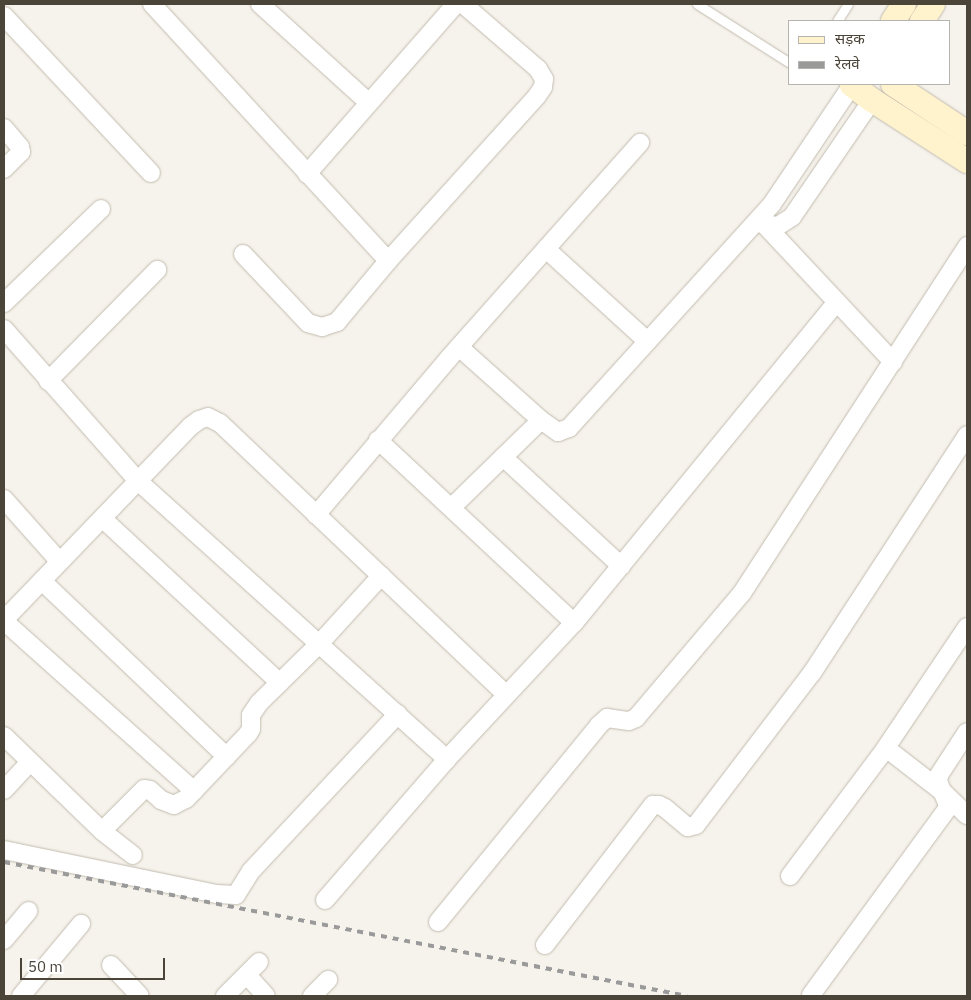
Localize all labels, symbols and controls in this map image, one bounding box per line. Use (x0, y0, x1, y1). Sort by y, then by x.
legend (788, 20, 951, 85)
text: सड़क (835, 29, 865, 48)
text: रेलवे (835, 54, 860, 73)
scale bar (22, 948, 168, 980)
text: 50 m (28, 957, 63, 976)

